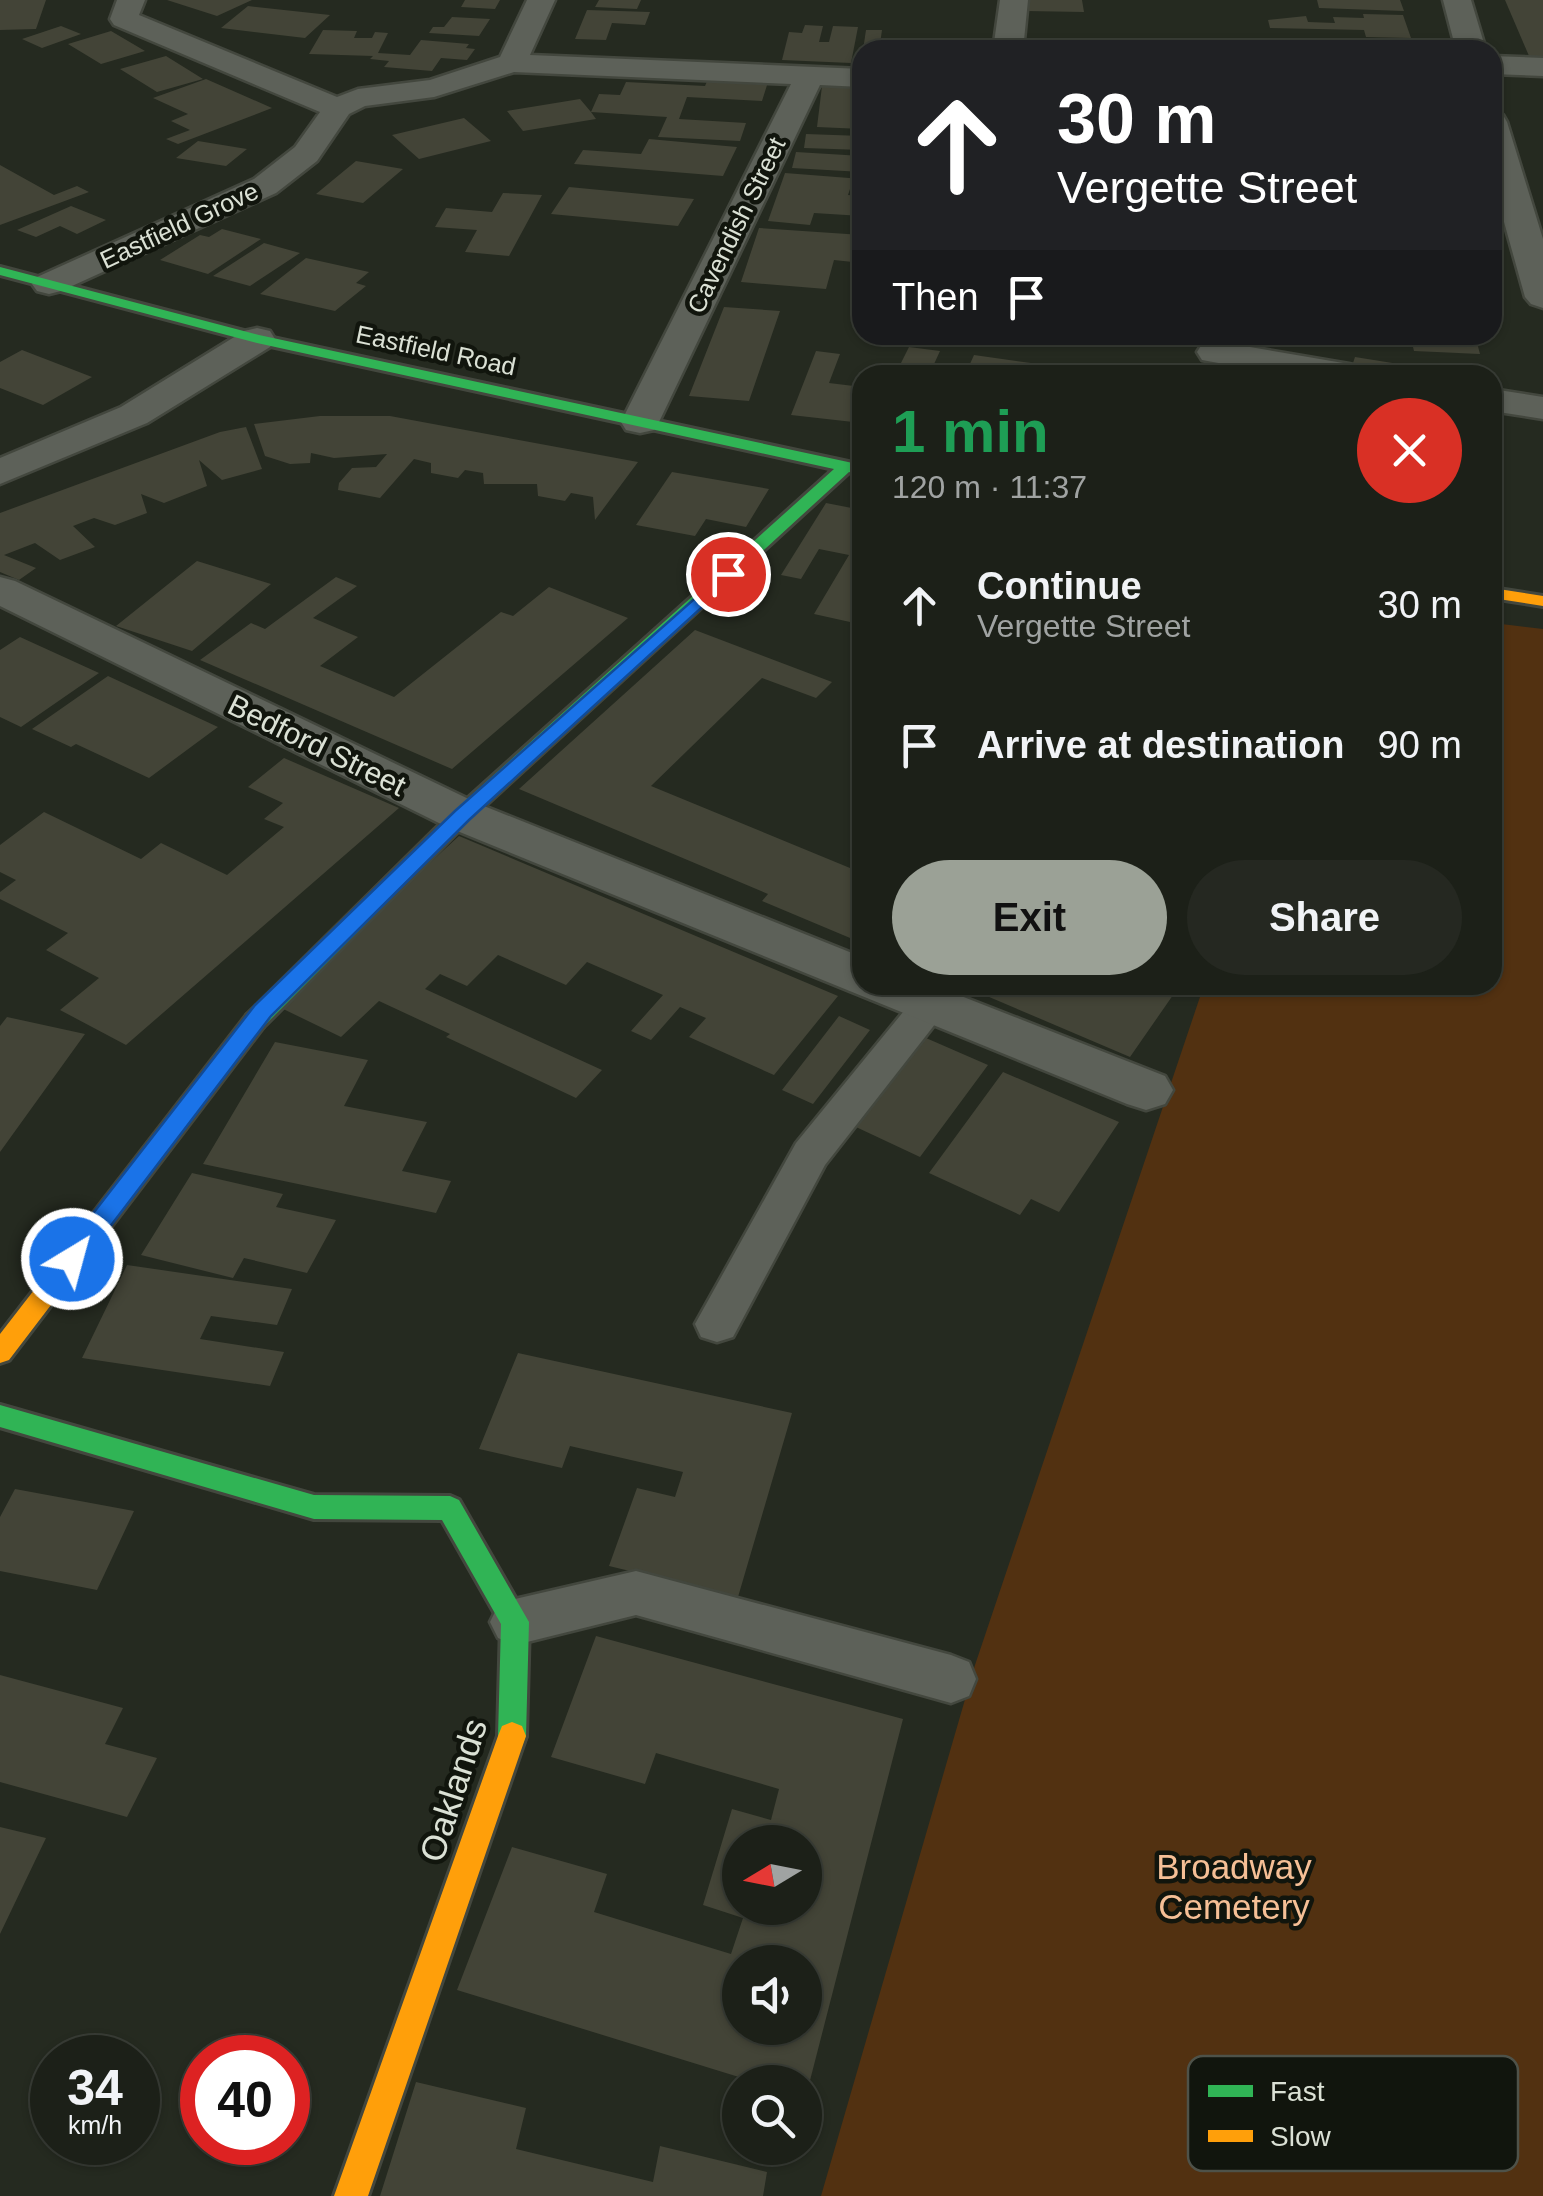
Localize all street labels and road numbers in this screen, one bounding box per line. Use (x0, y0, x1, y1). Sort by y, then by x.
street label: Cavendish Street (681, 133, 791, 317)
street label: Eastfield Grove (96, 176, 262, 274)
street label: Eastfield Road (354, 319, 518, 381)
street label: Bedford Street (223, 688, 412, 803)
street label: Oaklands (412, 1714, 494, 1866)

